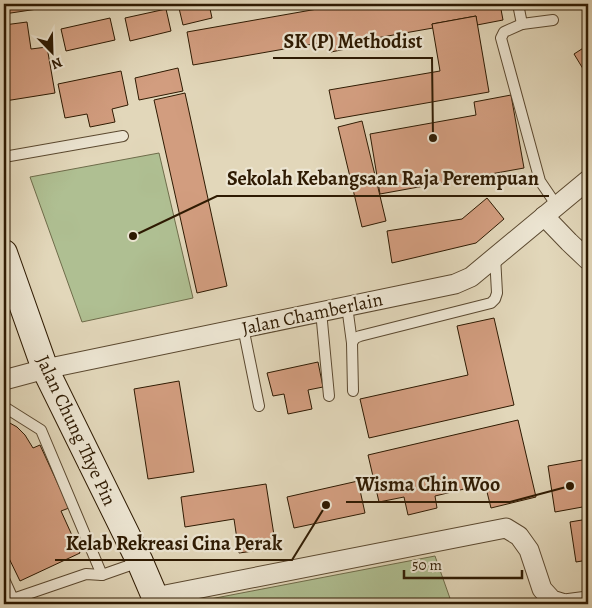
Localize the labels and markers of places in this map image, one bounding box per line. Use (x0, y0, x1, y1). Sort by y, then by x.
callout: SK (P) Methodist (273, 23, 432, 58)
callout: Sekolah Kebangsaan Raja Perempuan (217, 161, 549, 196)
callout: Wisma Chin Woo (346, 467, 510, 502)
callout: Kelab Rekreasi Cina Perak (55, 525, 292, 560)

